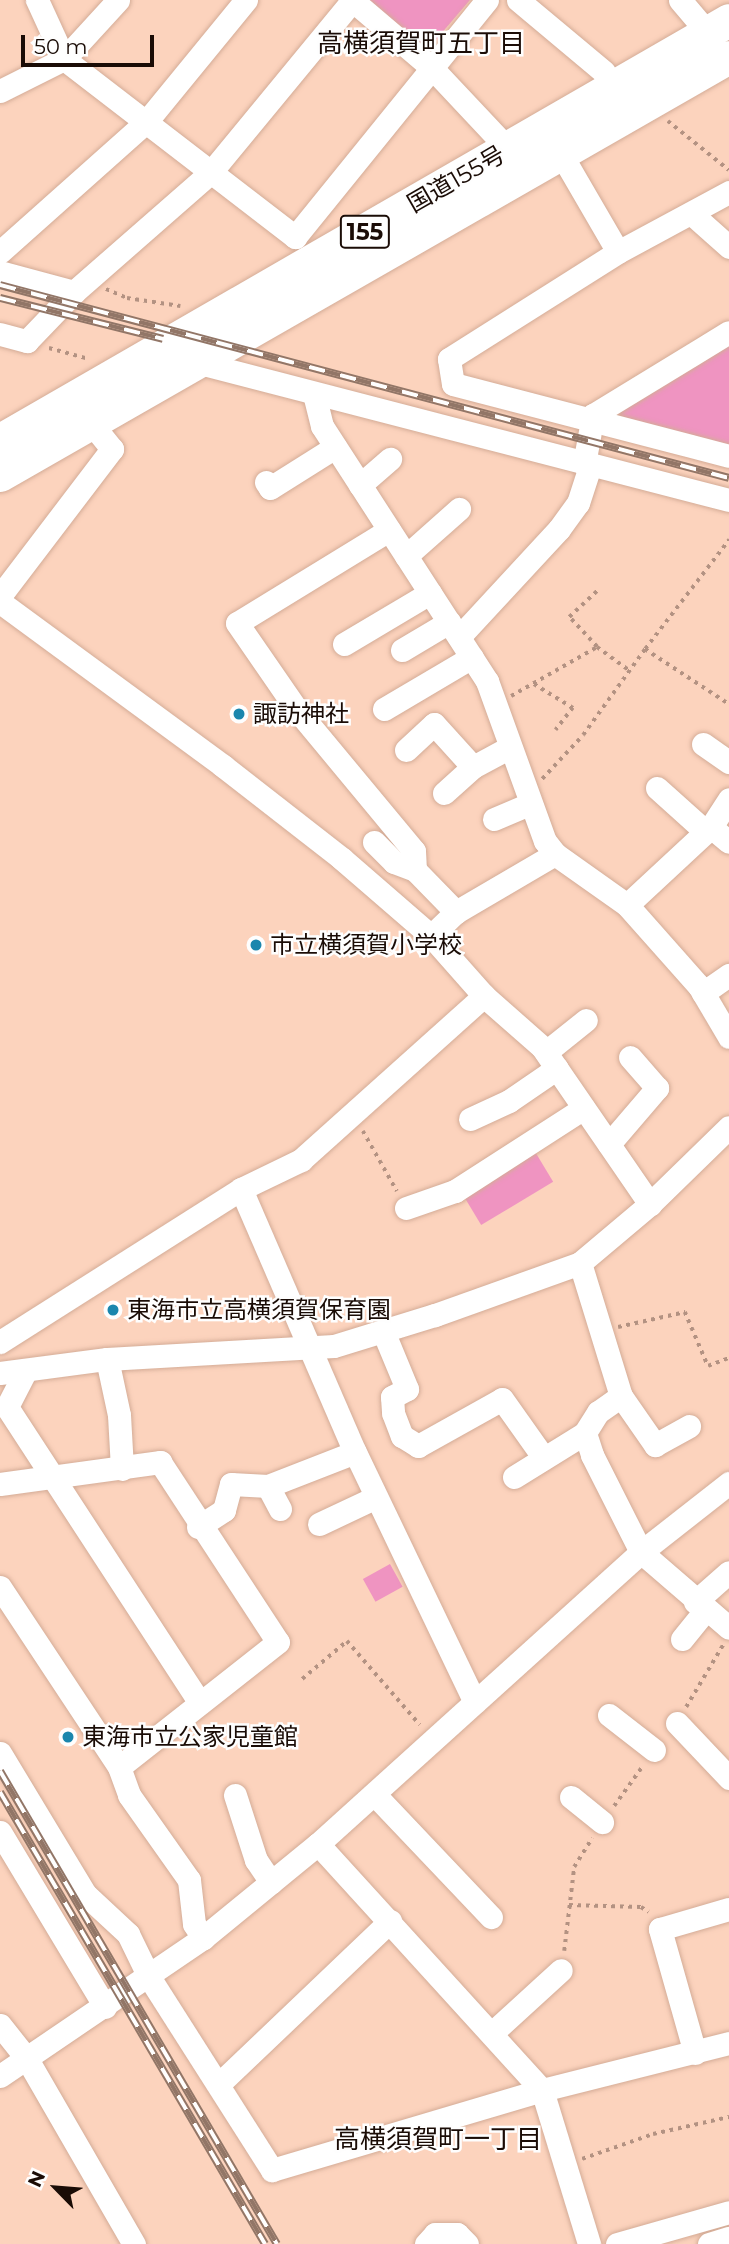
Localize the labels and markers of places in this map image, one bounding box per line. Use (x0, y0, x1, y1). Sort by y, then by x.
place label: 諏訪神社 (253, 700, 349, 728)
marker: 諏訪神社 (231, 706, 247, 722)
place label: 市立横須賀小学校 (270, 931, 462, 959)
marker: 市立横須賀小学校 (248, 937, 264, 953)
place label: 東海市立高横須賀保育園 (127, 1296, 391, 1324)
marker: 東海市立高横須賀保育園 (105, 1302, 121, 1318)
place label: 東海市立公家児童館 (82, 1723, 298, 1751)
marker: 東海市立公家児童館 (60, 1729, 76, 1745)

